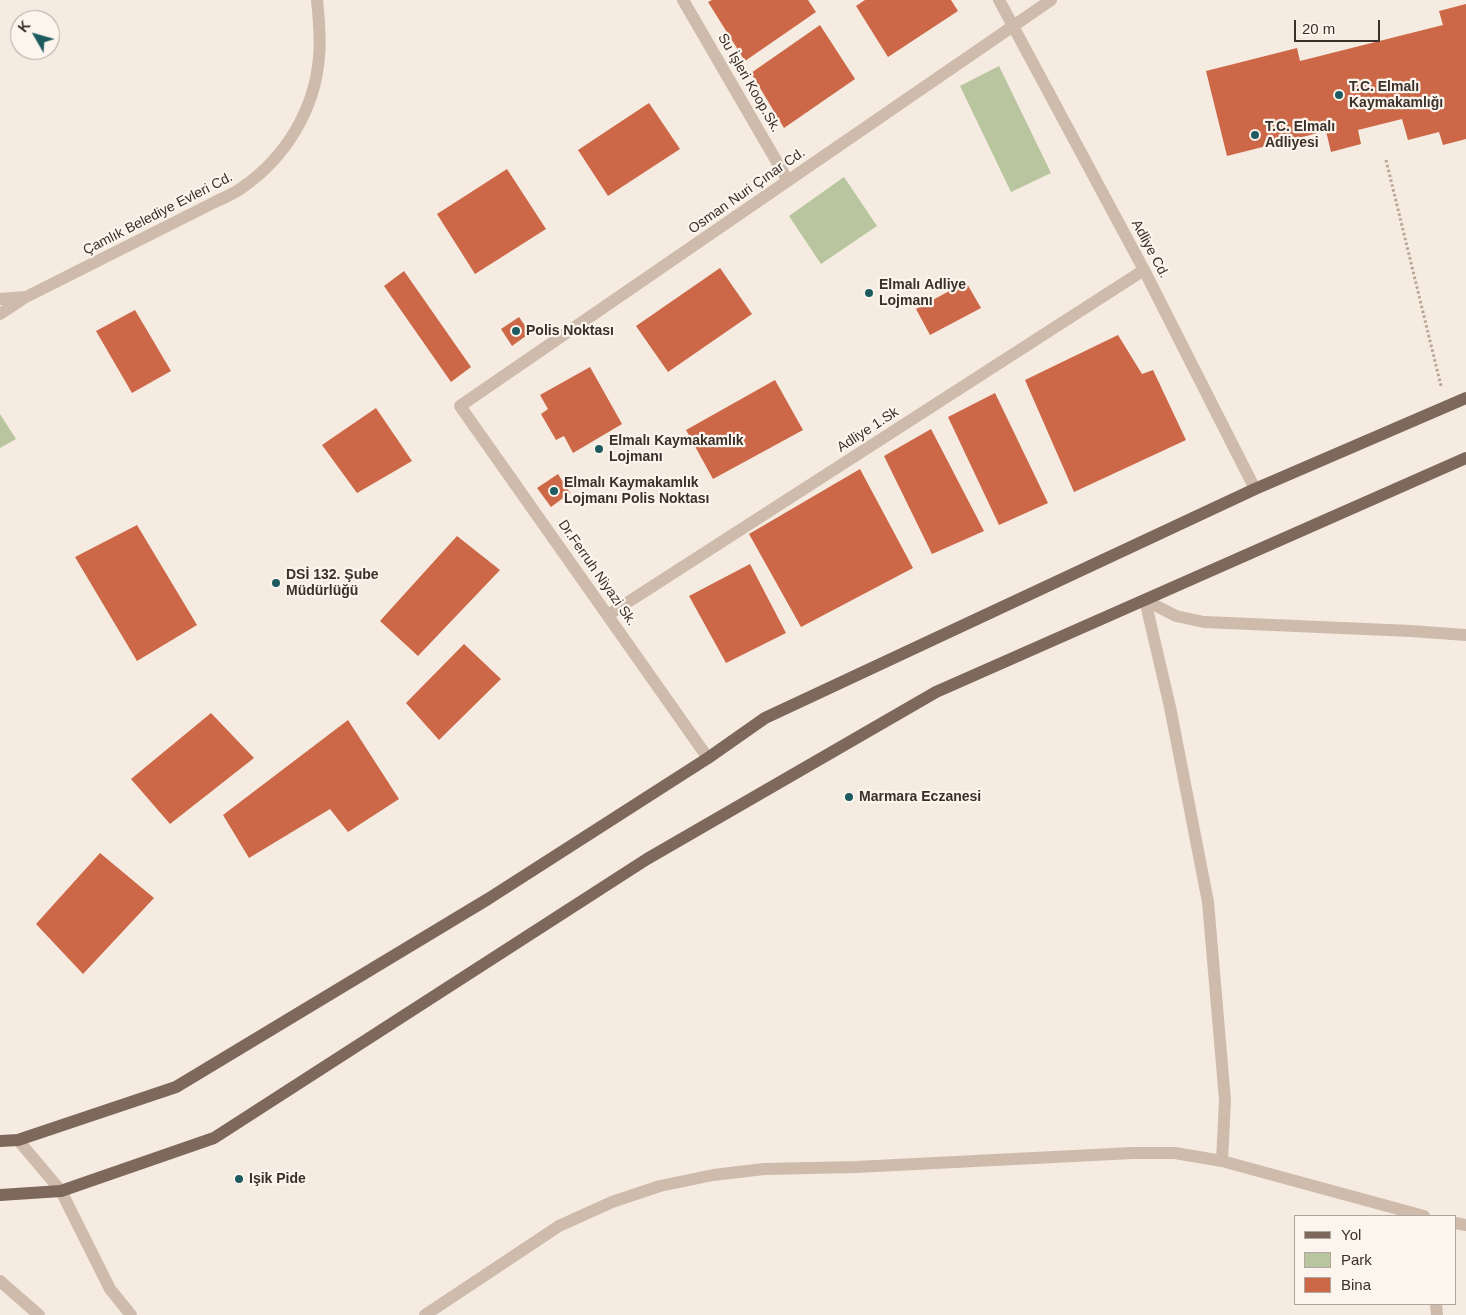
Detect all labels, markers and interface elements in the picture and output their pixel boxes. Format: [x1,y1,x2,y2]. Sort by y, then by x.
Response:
north arrow [10,10,60,60]
scale bar [1296,10,1382,42]
text: K [15,17,33,35]
text: 20 m [1302,20,1335,37]
street label: Su İşleri Koop.Sk. [714,31,784,135]
place label: T.C. Elmalı Kaymakamlığı [1349,79,1443,111]
marker: T.C. Elmalı Kaymakamlığı [1333,89,1345,101]
place label: T.C. Elmalı Adliyesi [1265,119,1335,152]
marker: T.C. Elmalı Adliyesi [1249,129,1261,141]
street label: Osman Nuri Çınar Cd. [685,144,809,238]
street label: Çamlık Belediye Evleri Cd. [80,169,236,259]
street label: Adliye Cd. [1128,217,1172,281]
place label: Elmalı Adliye Lojmanı [879,277,966,310]
marker: Elmalı Adliye Lojmanı [863,287,875,299]
place label: Polis Noktası [526,323,614,339]
marker: Polis Noktası [510,325,522,337]
street label: Adliye 1.Sk [834,404,902,456]
place label: Elmalı Kaymakamlık Lojmanı [609,433,744,466]
marker: Elmalı Kaymakamlık Lojmanı [593,443,605,455]
place label: Elmalı Kaymakamlık Lojmanı Polis Noktası [564,475,709,508]
marker: Elmalı Kaymakamlık Lojmanı Polis Noktası [548,485,560,497]
street label: Dr.Ferruh Niyazi Sk. [554,517,640,629]
place label: DSİ 132. Şube Müdürlüğü [286,567,379,600]
marker: DSİ 132. Şube Müdürlüğü [270,577,282,589]
place label: Marmara Eczanesi [859,789,981,805]
marker: Marmara Eczanesi [843,791,855,803]
place label: Işik Pide [249,1171,306,1187]
marker: Işik Pide [233,1173,245,1185]
legend [1294,1215,1456,1305]
text: Yol [1341,1226,1361,1243]
text: Park [1341,1251,1372,1268]
text: Bina [1341,1276,1371,1293]

